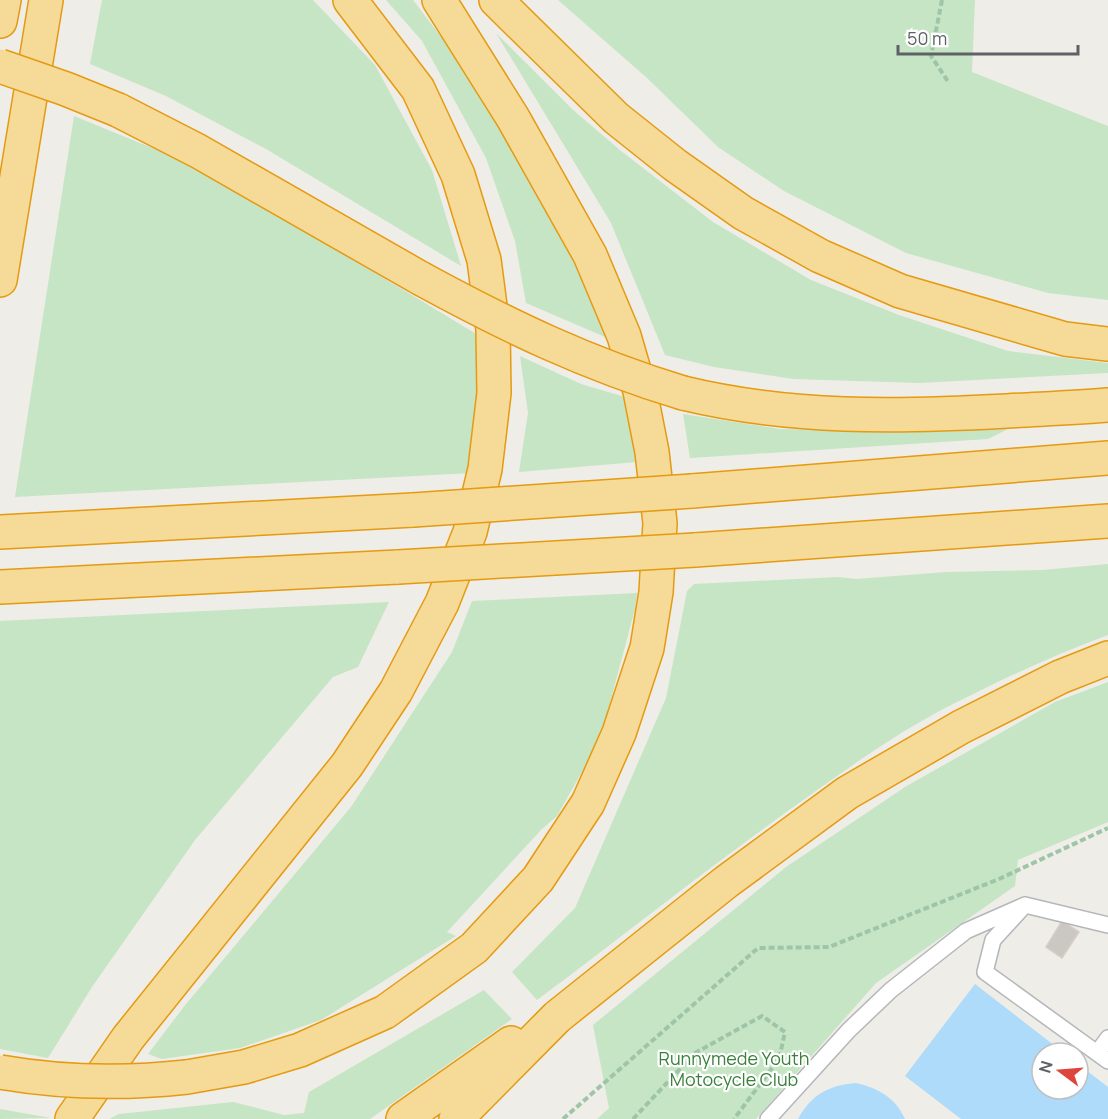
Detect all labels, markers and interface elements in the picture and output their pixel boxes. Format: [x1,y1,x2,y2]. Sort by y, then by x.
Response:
scale bar [898,18,1078,56]
text: 50 m [907,26,947,50]
north arrow [1030,1041,1090,1101]
park label: Runnymede Youth Motocycle Club [659,1046,809,1091]
text: N [1033,1058,1058,1075]

